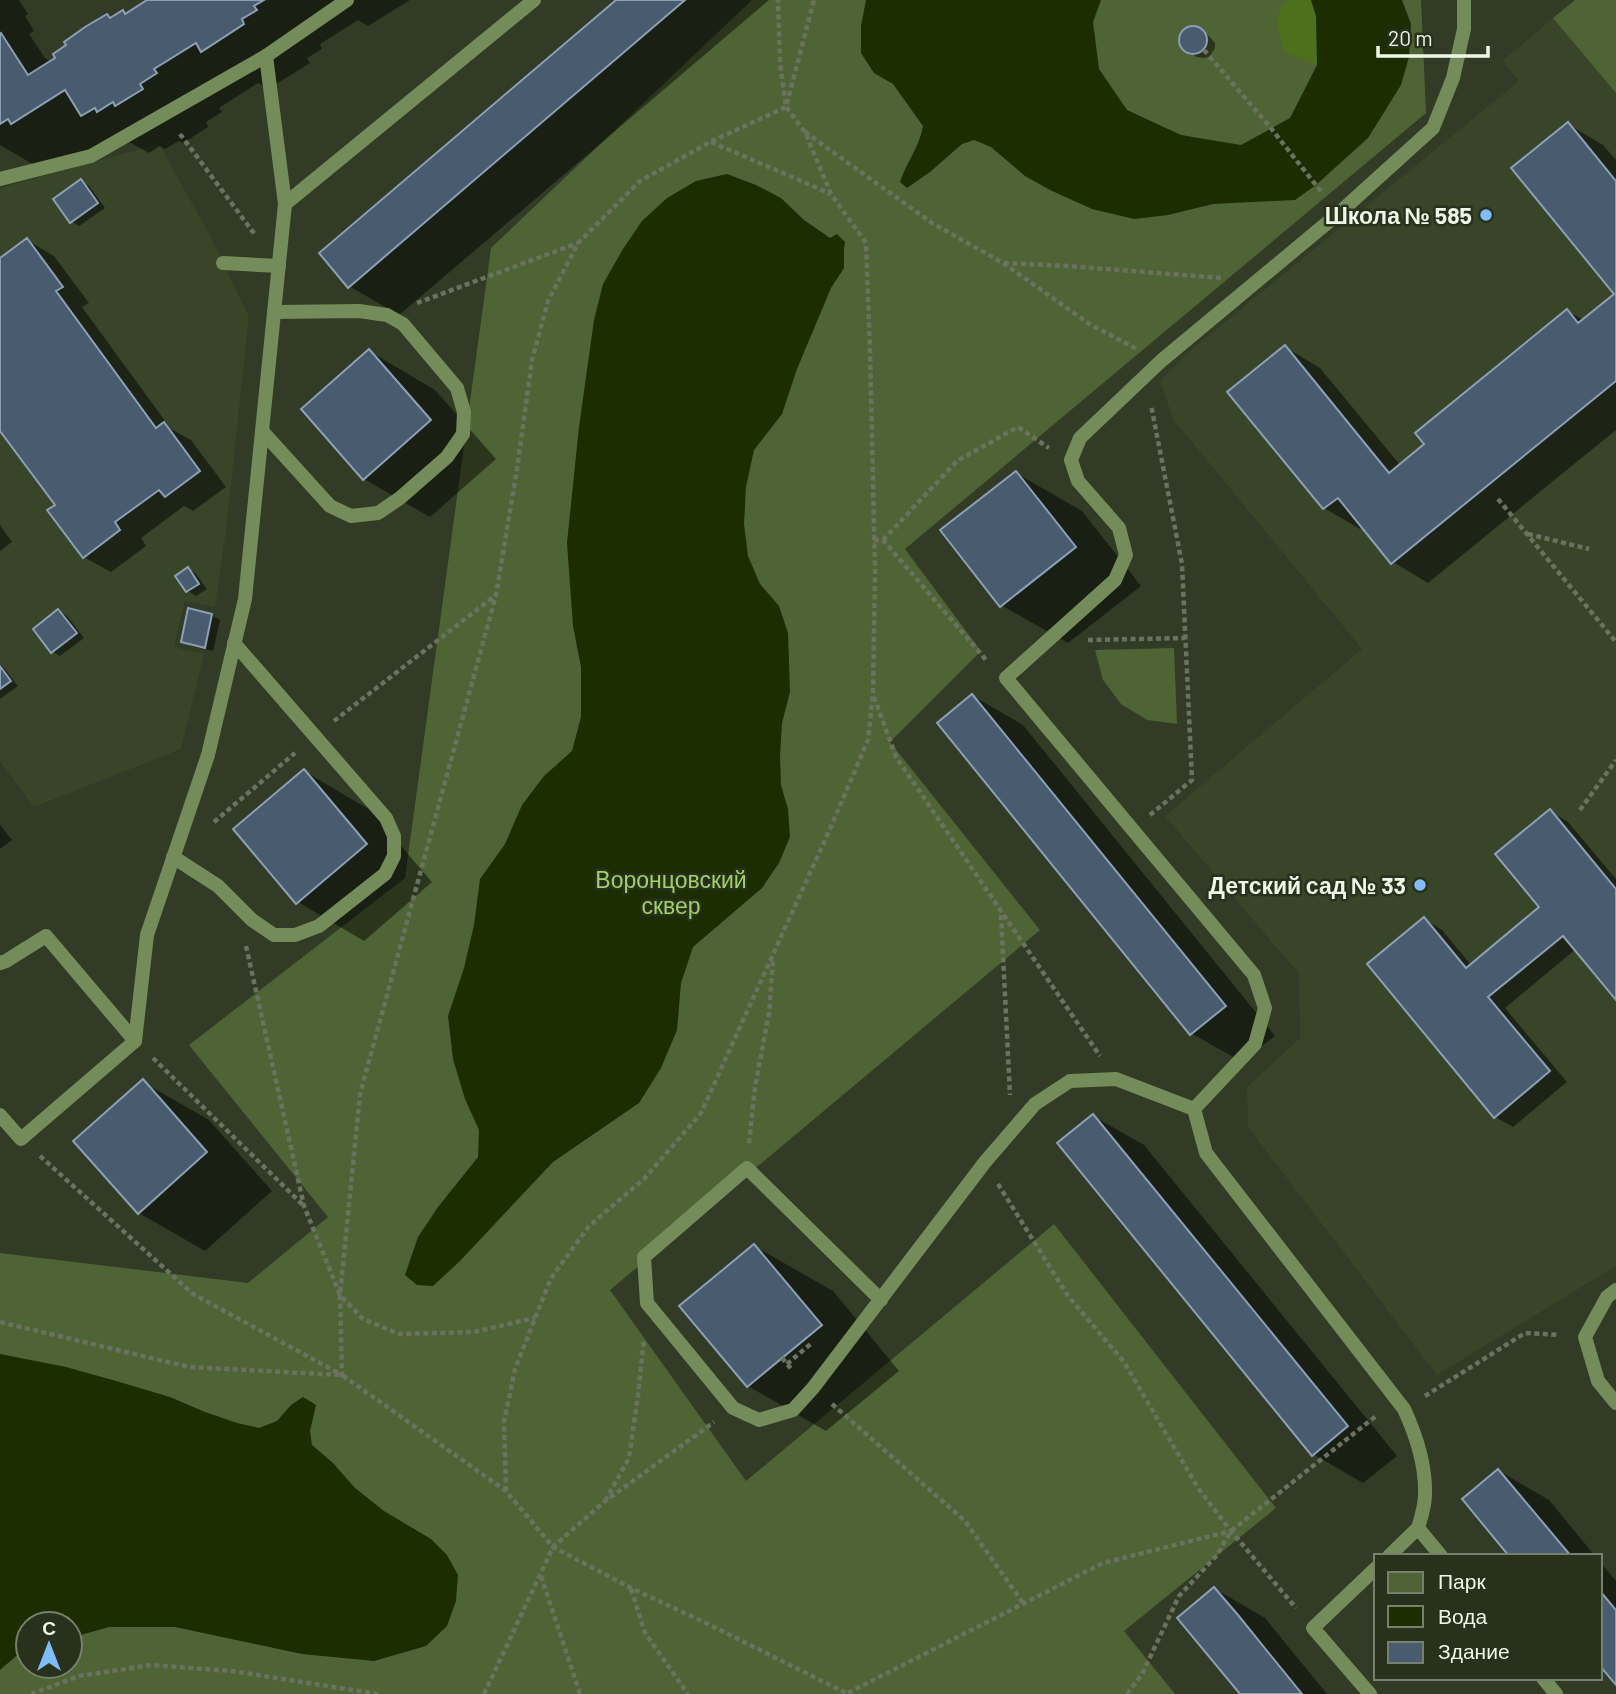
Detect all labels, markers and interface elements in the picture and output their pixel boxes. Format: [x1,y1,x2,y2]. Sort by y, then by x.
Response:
scale bar [1378,14,1488,58]
text: 20 m [1388,25,1433,50]
place label: Школа № 585 [1325,201,1472,229]
marker: Школа № 585 [1478,207,1494,223]
park label: Воронцовский сквер [595,865,747,919]
place label: Детский сад № 33 [1209,871,1406,899]
marker: Детский сад № 33 [1412,877,1428,893]
legend [1374,1554,1602,1680]
text: Парк [1438,1568,1486,1593]
text: Вода [1438,1603,1487,1628]
north arrow [14,1610,84,1680]
text: С [42,1616,56,1639]
text: Здание [1438,1638,1510,1663]

